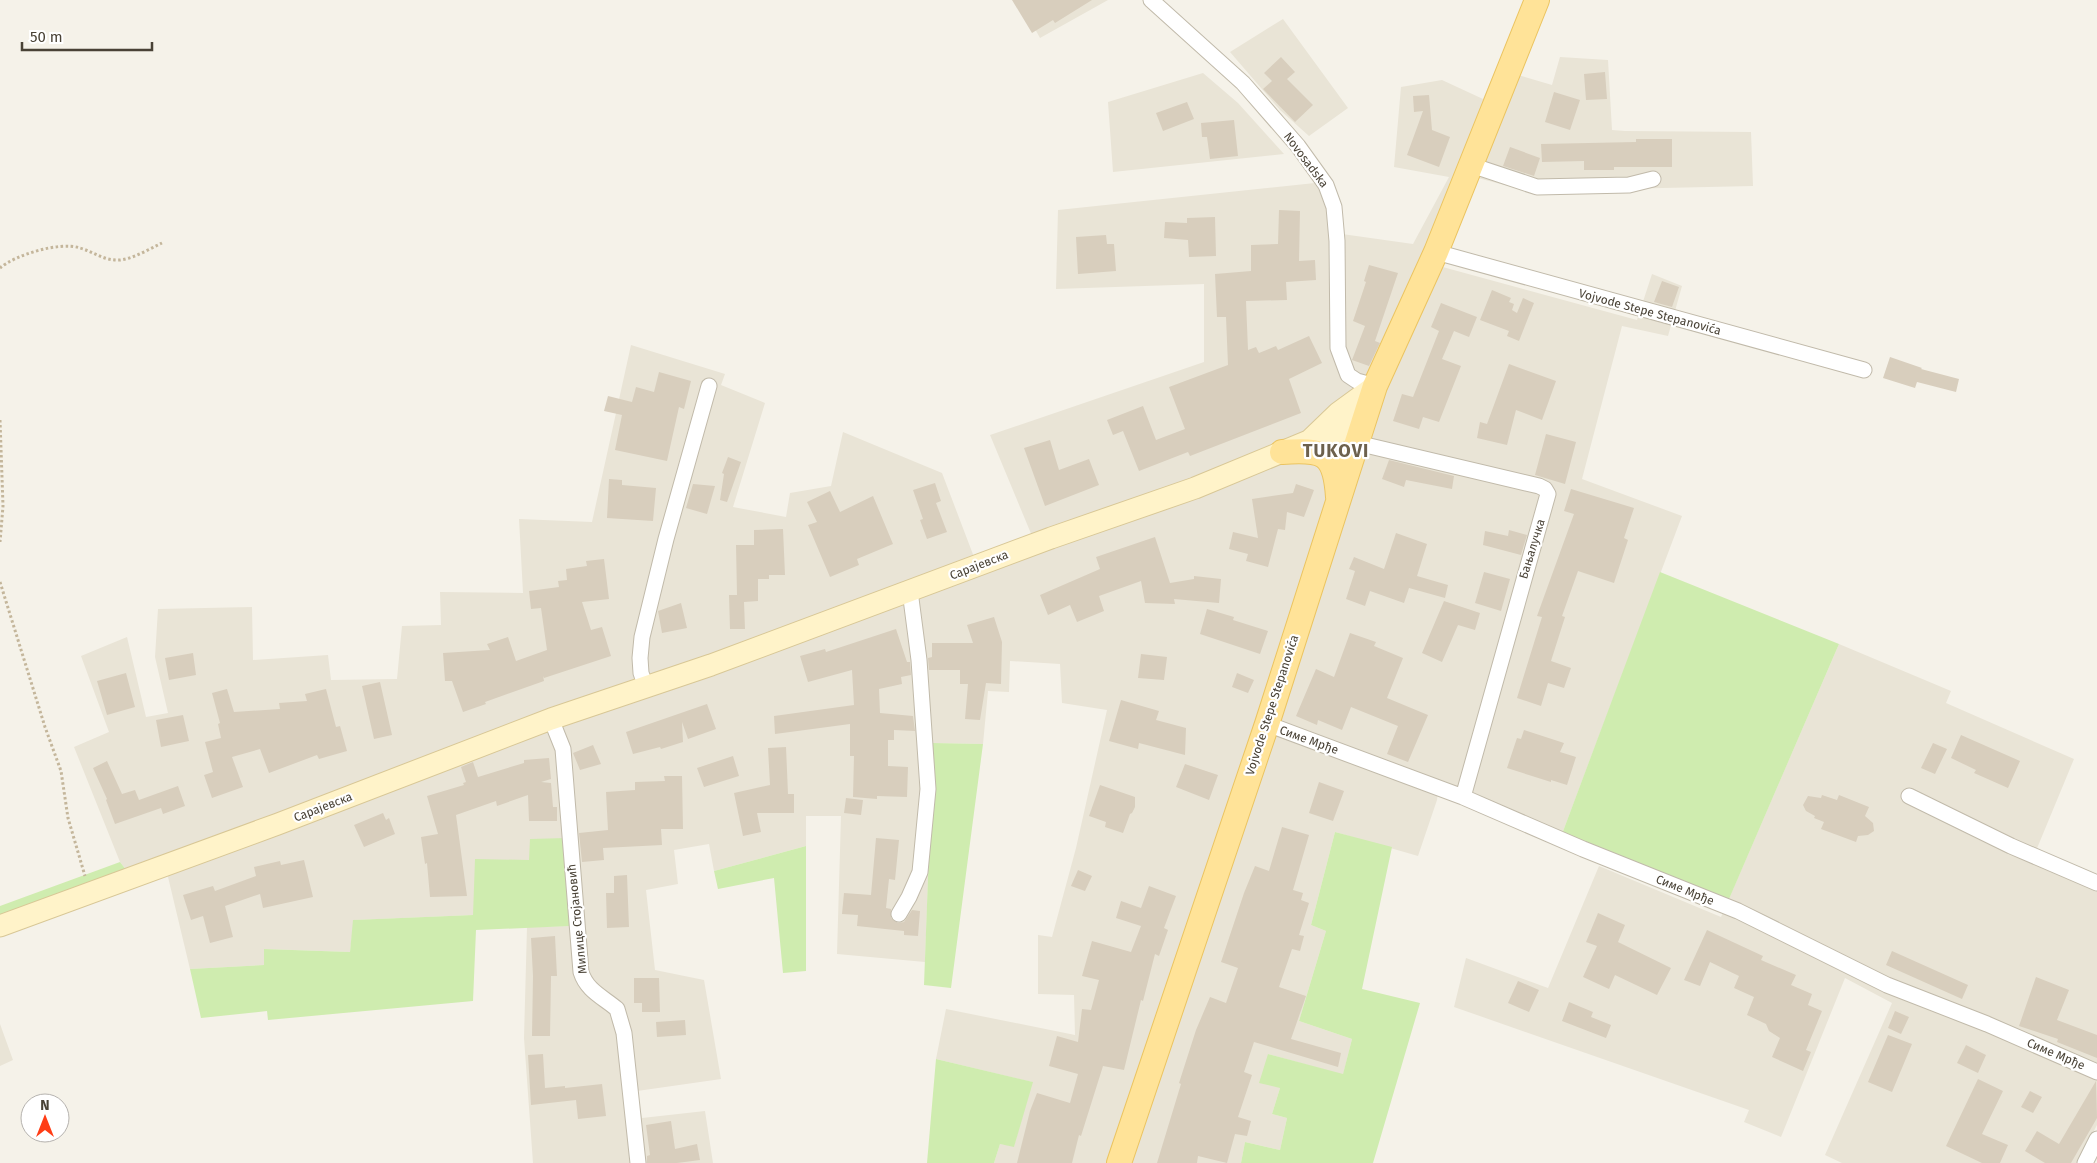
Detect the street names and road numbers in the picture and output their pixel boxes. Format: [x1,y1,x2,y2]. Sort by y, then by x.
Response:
street label: Novosadska [1281,130,1331,190]
street label: Vojvode Stepe Stepanovića [1577,286,1723,338]
street label: Бањалучка [1516,517,1548,581]
street label: Сарајевска [948,547,1010,583]
street label: Vojvode Stepe Stepanovića [1243,633,1301,777]
street label: Симе Мрђе [1278,723,1340,757]
street label: Сарајевска [292,789,354,825]
street label: Милице Стојановић [564,863,590,975]
street label: Симе Мрђе [1654,872,1716,908]
street label: Симе Мрђе [2025,1036,2087,1072]

